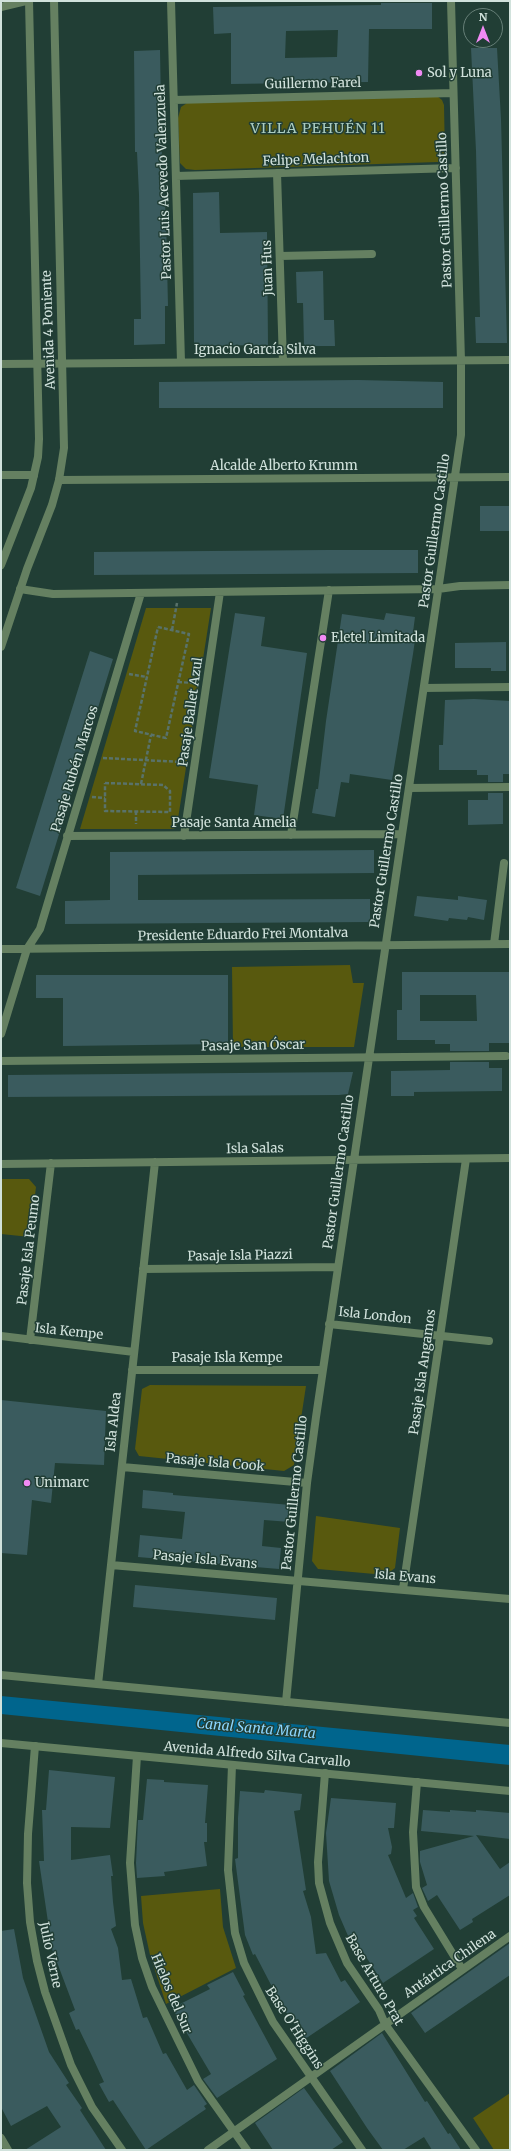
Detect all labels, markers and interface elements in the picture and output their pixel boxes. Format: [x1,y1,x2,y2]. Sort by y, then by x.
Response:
north arrow [463,8,503,48]
text: N [479,10,487,24]
place label: Sol y Luna [427,65,492,81]
marker: Sol y Luna [414,68,424,78]
street label: Guillermo Farel [265,75,361,93]
street label: Pastor Luis Acevedo Valenzuela [153,84,175,280]
district label: VILLA PEHUÉN 11 [250,121,386,137]
street label: Pastor Guillermo Castillo [434,132,456,288]
street label: Felipe Melachton [262,150,370,170]
street label: Juan Hus [259,240,277,296]
street label: Avenida 4 Poniente [39,270,59,390]
street label: Ignacio García Silva [194,342,316,358]
street label: Pastor Guillermo Castillo [416,453,454,609]
street label: Alcalde Alberto Krumm [210,458,358,474]
place label: Eletel Limitada [331,630,425,646]
marker: Eletel Limitada [318,633,328,643]
street label: Pasaje Ballet Azul [176,656,206,768]
street label: Pasaje Rubén Marcos [48,704,102,834]
street label: Pastor Guillermo Castillo [367,773,407,929]
street label: Pasaje Santa Amelia [172,815,296,831]
street label: Presidente Eduardo Frei Montalva [138,925,348,945]
street label: Pasaje San Óscar [201,1037,305,1055]
street label: Pastor Guillermo Castillo [320,1094,358,1250]
street label: Isla Salas [226,1141,284,1157]
street label: Pasaje Isla Peumo [15,1194,43,1306]
street label: Pasaje Isla Piazzi [187,1247,293,1265]
street label: Isla London [338,1304,412,1328]
street label: Pasaje Isla Angamos [406,1308,440,1436]
street label: Isla Kempe [34,1321,104,1343]
street label: Pasaje Isla Kempe [171,1350,283,1366]
street label: Isla Aldea [103,1391,125,1453]
street label: Pastor Guillermo Castillo [279,1415,311,1571]
street label: Pasaje Isla Cook [165,1451,265,1475]
place label: Unimarc [35,1475,89,1491]
marker: Unimarc [22,1478,32,1488]
street label: Pasaje Isla Evans [152,1548,258,1572]
street label: Isla Evans [373,1567,437,1587]
water label: Canal Santa Marta [196,1715,316,1743]
street label: Avenida Alfredo Silva Carvallo [163,1739,351,1771]
street label: Julio Verne [35,1920,65,1990]
street label: Antártica Chilena [401,1926,499,2002]
street label: Base Arturo Prat [342,1932,406,2028]
street label: Hielos del Sur [147,1952,195,2036]
street label: Base O'Higgins [262,1984,326,2072]

